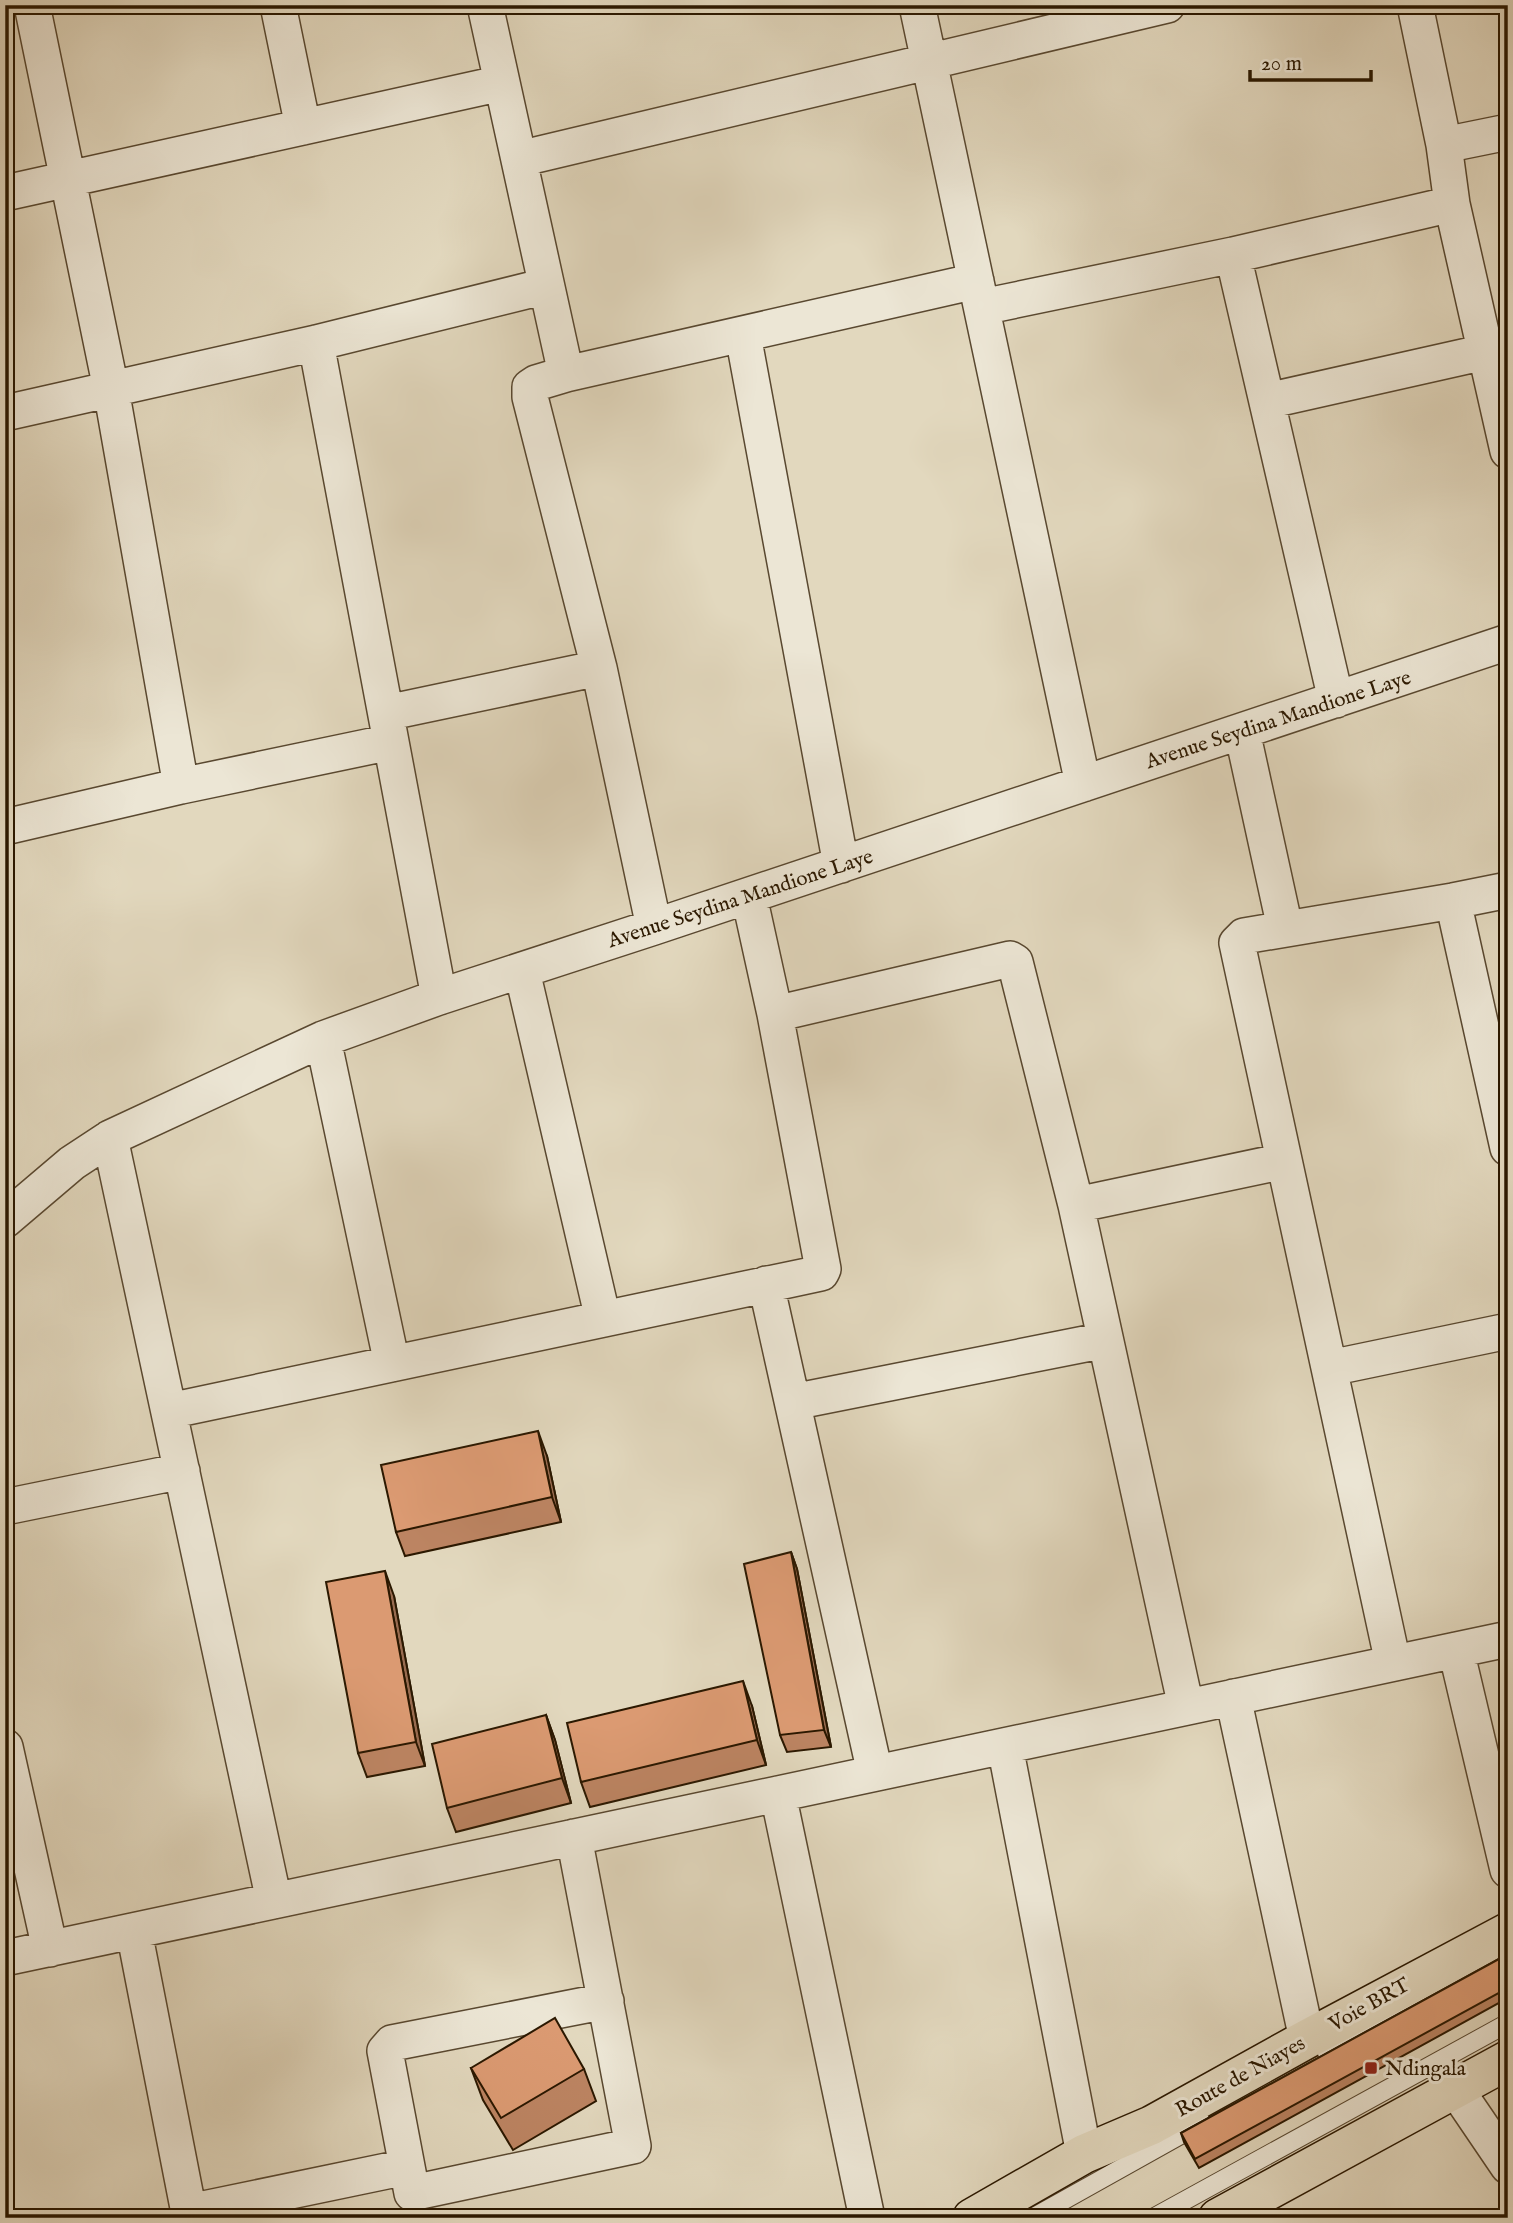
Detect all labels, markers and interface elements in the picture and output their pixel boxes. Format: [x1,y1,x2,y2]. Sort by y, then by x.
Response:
scale bar [1250,38,1371,82]
text: 20 m [1261,51,1302,78]
street label: Avenue Seydina Mandione Laye [1141,665,1415,776]
street label: Avenue Seydina Mandione Laye [603,844,877,955]
street label: Voie BRT [1324,1972,1415,2039]
street label: Route de Niayes [1171,2030,1310,2124]
place label: Ndingala [1385,2056,1467,2083]
marker: Ndingala [1363,2060,1379,2076]

